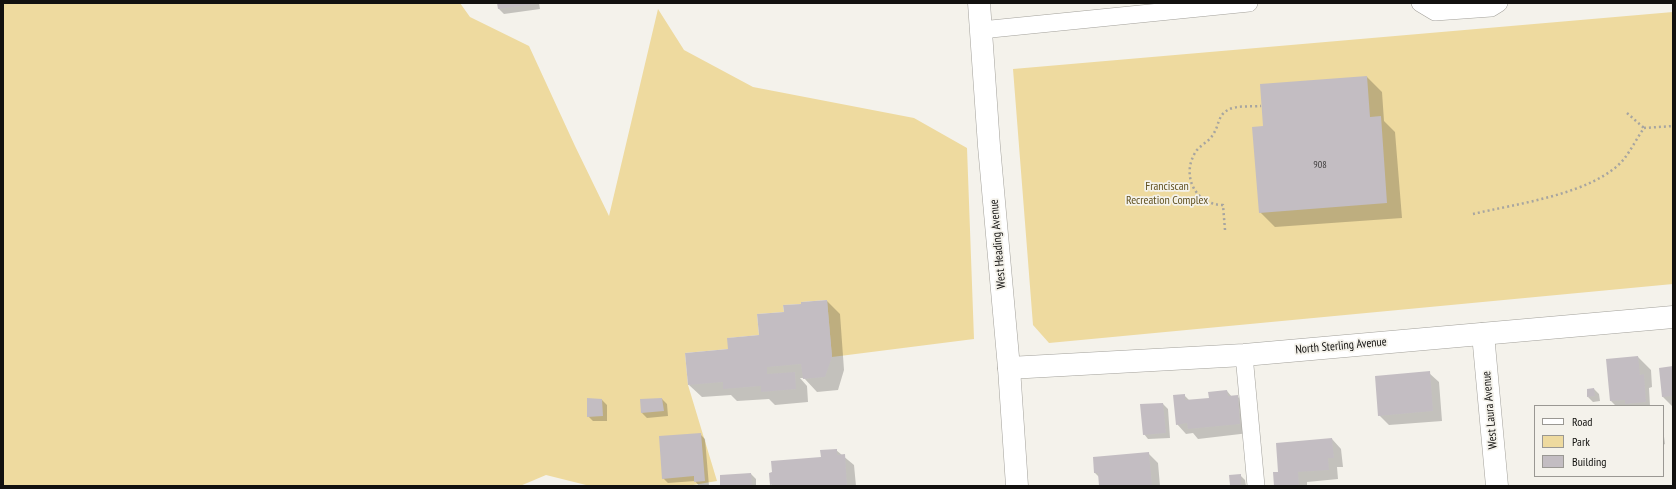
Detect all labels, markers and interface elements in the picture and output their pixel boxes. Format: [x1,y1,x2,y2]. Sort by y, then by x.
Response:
house number: 908 [1313,159,1327,171]
park label: Franciscan Recreation Complex [1126,180,1208,208]
street label: West Heading Avenue [987,199,1009,289]
street label: North Sterling Avenue [1295,335,1387,357]
street label: West Laura Avenue [1479,370,1501,450]
legend [1534,405,1664,477]
text: Road [1572,414,1592,429]
text: Park [1572,434,1590,449]
text: Building [1572,454,1607,469]

